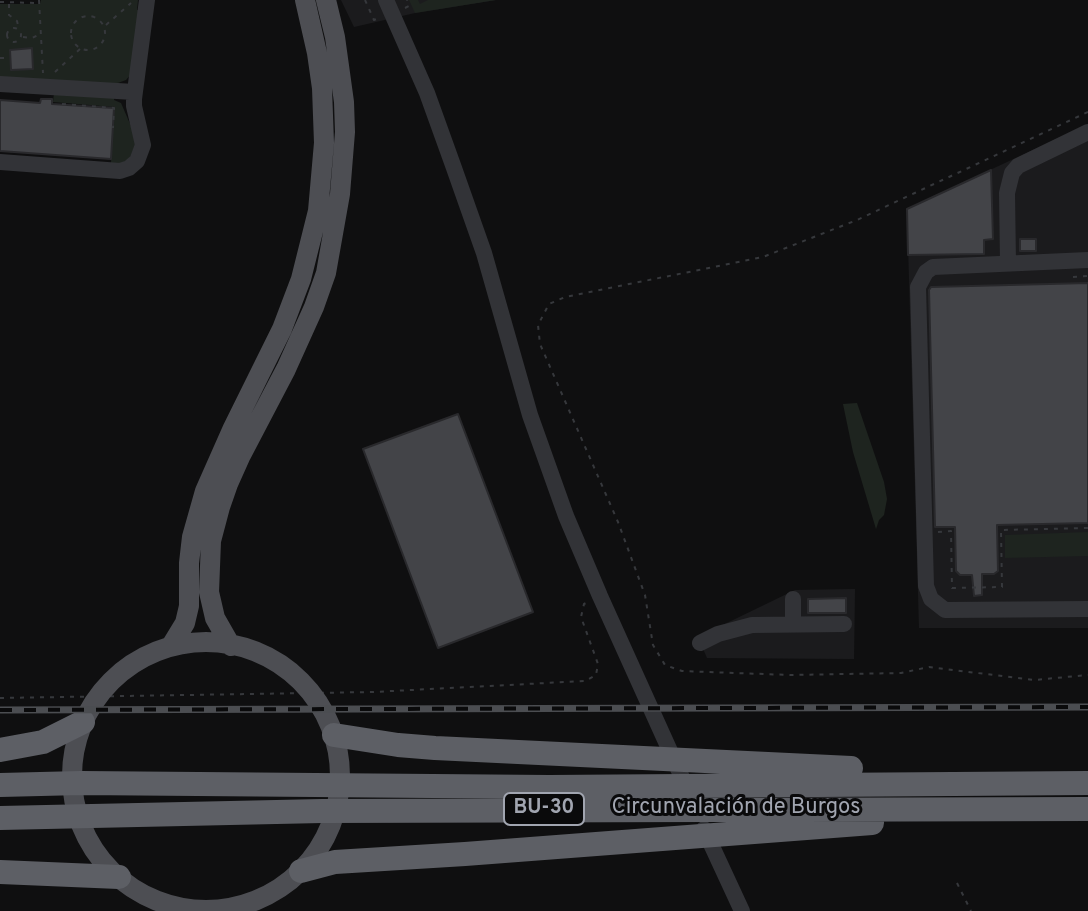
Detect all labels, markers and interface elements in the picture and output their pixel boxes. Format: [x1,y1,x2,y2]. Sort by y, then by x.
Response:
road number: BU-30 [504,793,584,825]
street label: Circunvalación de Burgos [612,796,860,822]

